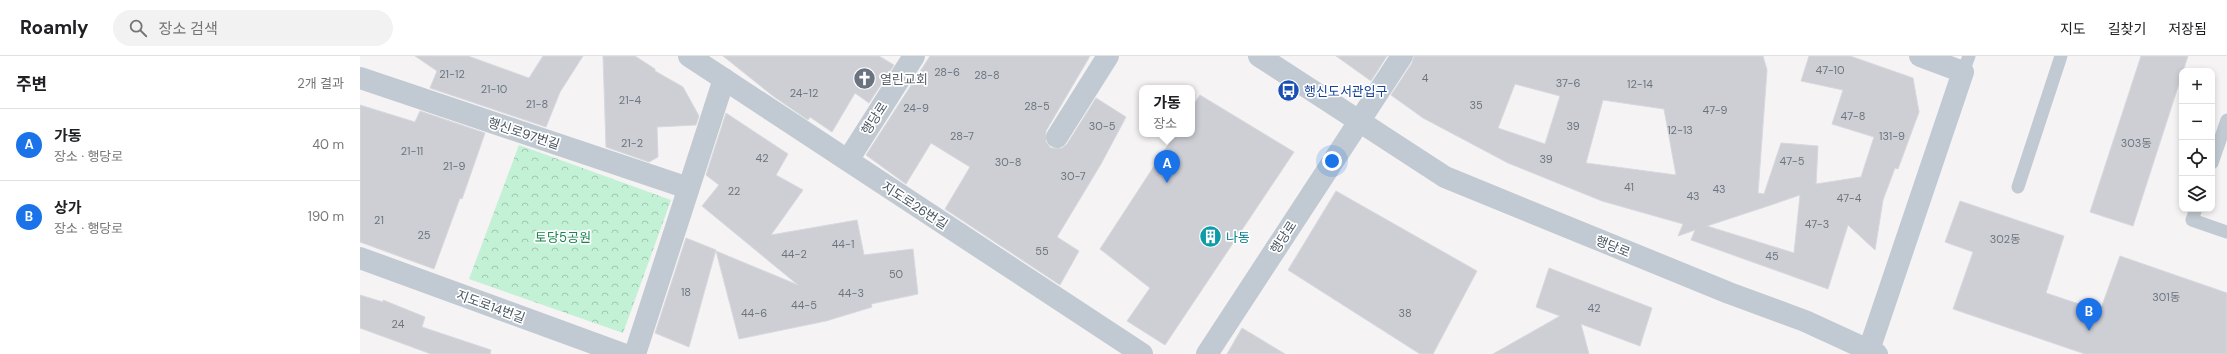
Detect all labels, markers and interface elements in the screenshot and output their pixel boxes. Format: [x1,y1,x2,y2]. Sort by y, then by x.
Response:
search box [113,10,393,46]
text: Roamly [20,15,89,40]
icon: search [127,17,149,39]
text: 장소 검색 [159,19,218,39]
text: 지도 [2060,20,2086,38]
text: 길찾기 [2108,20,2146,38]
text: 저장됨 [2168,20,2207,38]
house number: 47-10 [1815,63,1845,77]
house number: 28-6 [934,65,960,79]
church icon: 열린교회 [851,66,877,92]
house number: 21-12 [439,67,465,81]
house number: 28-8 [974,68,1000,82]
map controls [2179,68,2215,212]
button: + [2179,68,2215,104]
place label: 열린교회 [880,71,928,88]
house number: 4 [1422,71,1429,85]
text: 주변 [16,73,47,95]
text: 2개 결과 [297,75,344,92]
house number: 37-6 [1556,76,1580,90]
house number: 12-14 [1627,77,1653,91]
bus stop icon: 행신도서관입구 [1275,78,1301,104]
house number: 21-10 [481,82,507,96]
place label: 행신도서관입구 [1304,83,1388,100]
popup [1139,85,1195,137]
house number: 24-12 [790,86,818,100]
house number: 21-4 [619,93,642,107]
text: 가동 [1153,93,1181,113]
house number: 21-8 [526,97,548,111]
house number: 35 [1469,98,1483,112]
street label: 행당로 [858,99,891,138]
house number: 28-5 [1024,99,1050,113]
house number: 24-9 [903,101,929,115]
house number: 47-9 [1702,103,1728,117]
button: − [2179,104,2215,140]
house number: 47-8 [1841,109,1865,123]
street label: 행신로97번길 [486,114,562,153]
text: 장소 [1153,115,1177,132]
house number: 30-5 [1089,119,1116,133]
house number: 39 [1566,119,1580,133]
house number: 12-13 [1667,123,1693,137]
text: 가동 [54,126,82,146]
house number: 28-7 [950,129,974,143]
house number: 131-9 [1879,129,1905,143]
text: A [24,136,34,153]
text: 40 m [312,136,344,153]
house number: 21-2 [621,136,643,150]
house number: 303동 [2121,136,2151,150]
button: locate [2179,140,2215,176]
house number: 21-11 [401,144,423,158]
text: 장소 · 행당로 [54,148,123,165]
pin: A [1154,150,1180,183]
house number: 42 [755,151,769,165]
your location [1322,151,1342,171]
house number: 39 [1539,152,1553,166]
house number: 47-5 [1780,154,1805,168]
house number: 30-8 [995,155,1021,169]
house number: 21-9 [443,159,465,173]
house number: 30-7 [1060,169,1086,183]
button: layers [2179,176,2215,212]
street label: 지도로26번길 [878,178,951,233]
house number: 41 [1624,180,1634,194]
house number: 43 [1712,182,1726,196]
house number: 22 [728,184,740,198]
house number: 43 [1686,189,1700,203]
house number: 47-4 [1837,191,1862,205]
text: 상가 [54,198,82,218]
text: B [25,208,33,225]
text: 190 m [308,208,344,225]
house number: 21 [374,213,384,227]
house number: 47-3 [1805,217,1829,231]
street label: 행당로 [1267,218,1300,257]
text: 장소 · 행당로 [54,220,123,237]
building icon: 나동 [1198,224,1224,250]
house number: 25 [417,228,431,242]
park label: 토당5공원 [535,229,591,246]
place label: 나동 [1226,229,1250,246]
street label: 행당로 [1593,232,1633,261]
house number: 302동 [1990,232,2020,246]
house number: 44-1 [832,237,854,251]
house number: 55 [1035,244,1049,258]
house number: 44-2 [781,247,807,261]
house number: 45 [1765,249,1779,263]
house number: 50 [889,267,903,281]
house number: 18 [681,285,691,299]
street label: 지도로14번길 [454,286,527,327]
house number: 44-3 [838,286,864,300]
house number: 301동 [2152,290,2180,304]
house number: 44-5 [791,298,817,312]
pin: B [2076,298,2102,331]
house number: 42 [1587,301,1601,315]
house number: 44-6 [741,306,767,320]
house number: 38 [1398,306,1412,320]
house number: 24 [392,317,405,331]

